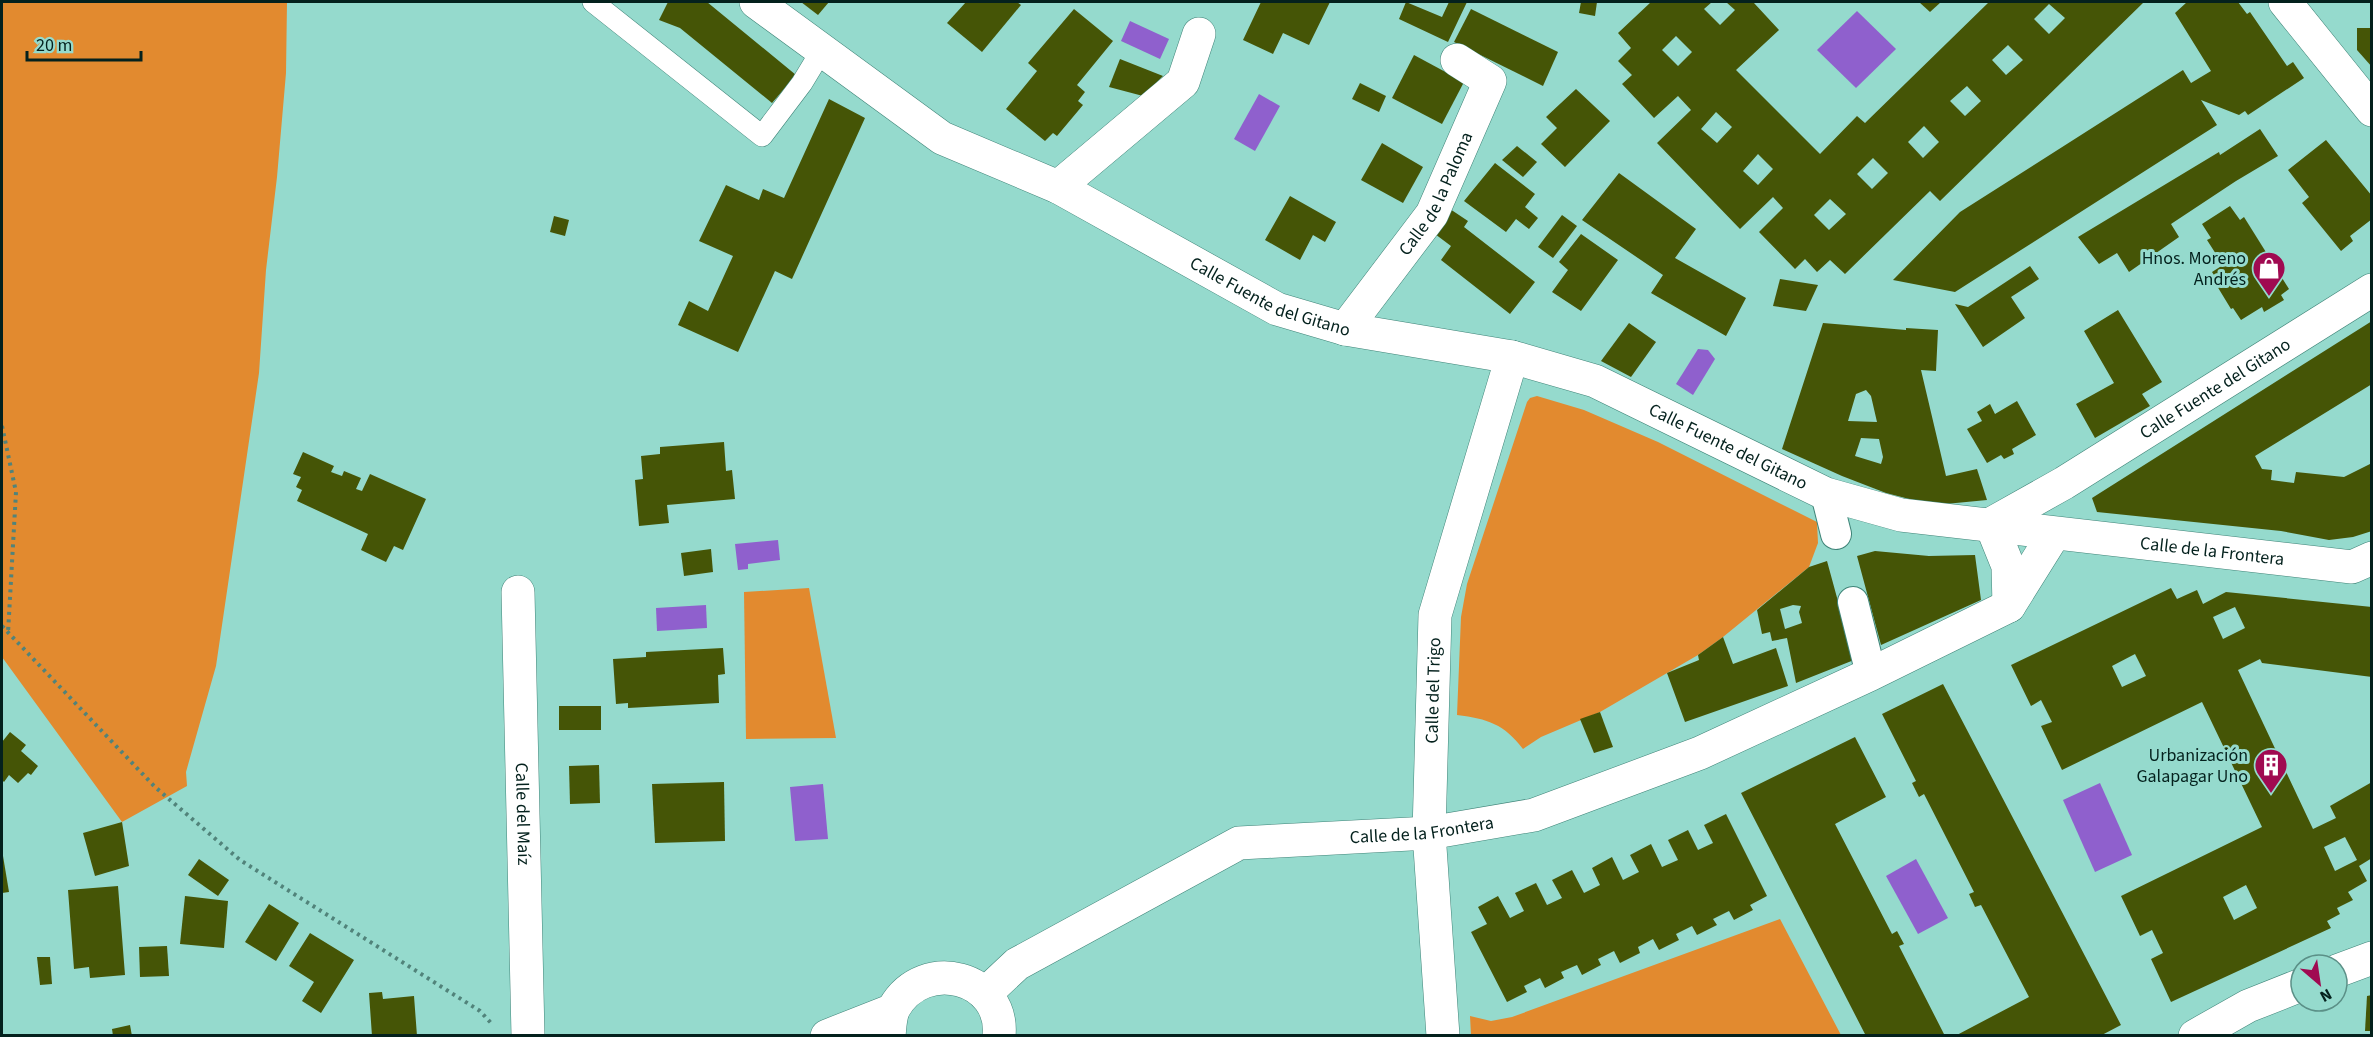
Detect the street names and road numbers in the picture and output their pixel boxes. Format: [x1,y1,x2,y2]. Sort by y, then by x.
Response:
street label: Calle de la Paloma [1392,128,1479,261]
street label: Calle Fuente del Gitano [1185,250,1352,342]
street label: Calle Fuente del Gitano [2135,332,2295,445]
street label: Calle Fuente del Gitano [1645,397,1812,496]
street label: Calle de la Frontera [2139,530,2286,572]
street label: Calle del Trigo [1419,637,1447,744]
street label: Calle del Maíz [509,762,537,866]
street label: Calle de la Frontera [1349,810,1496,850]

